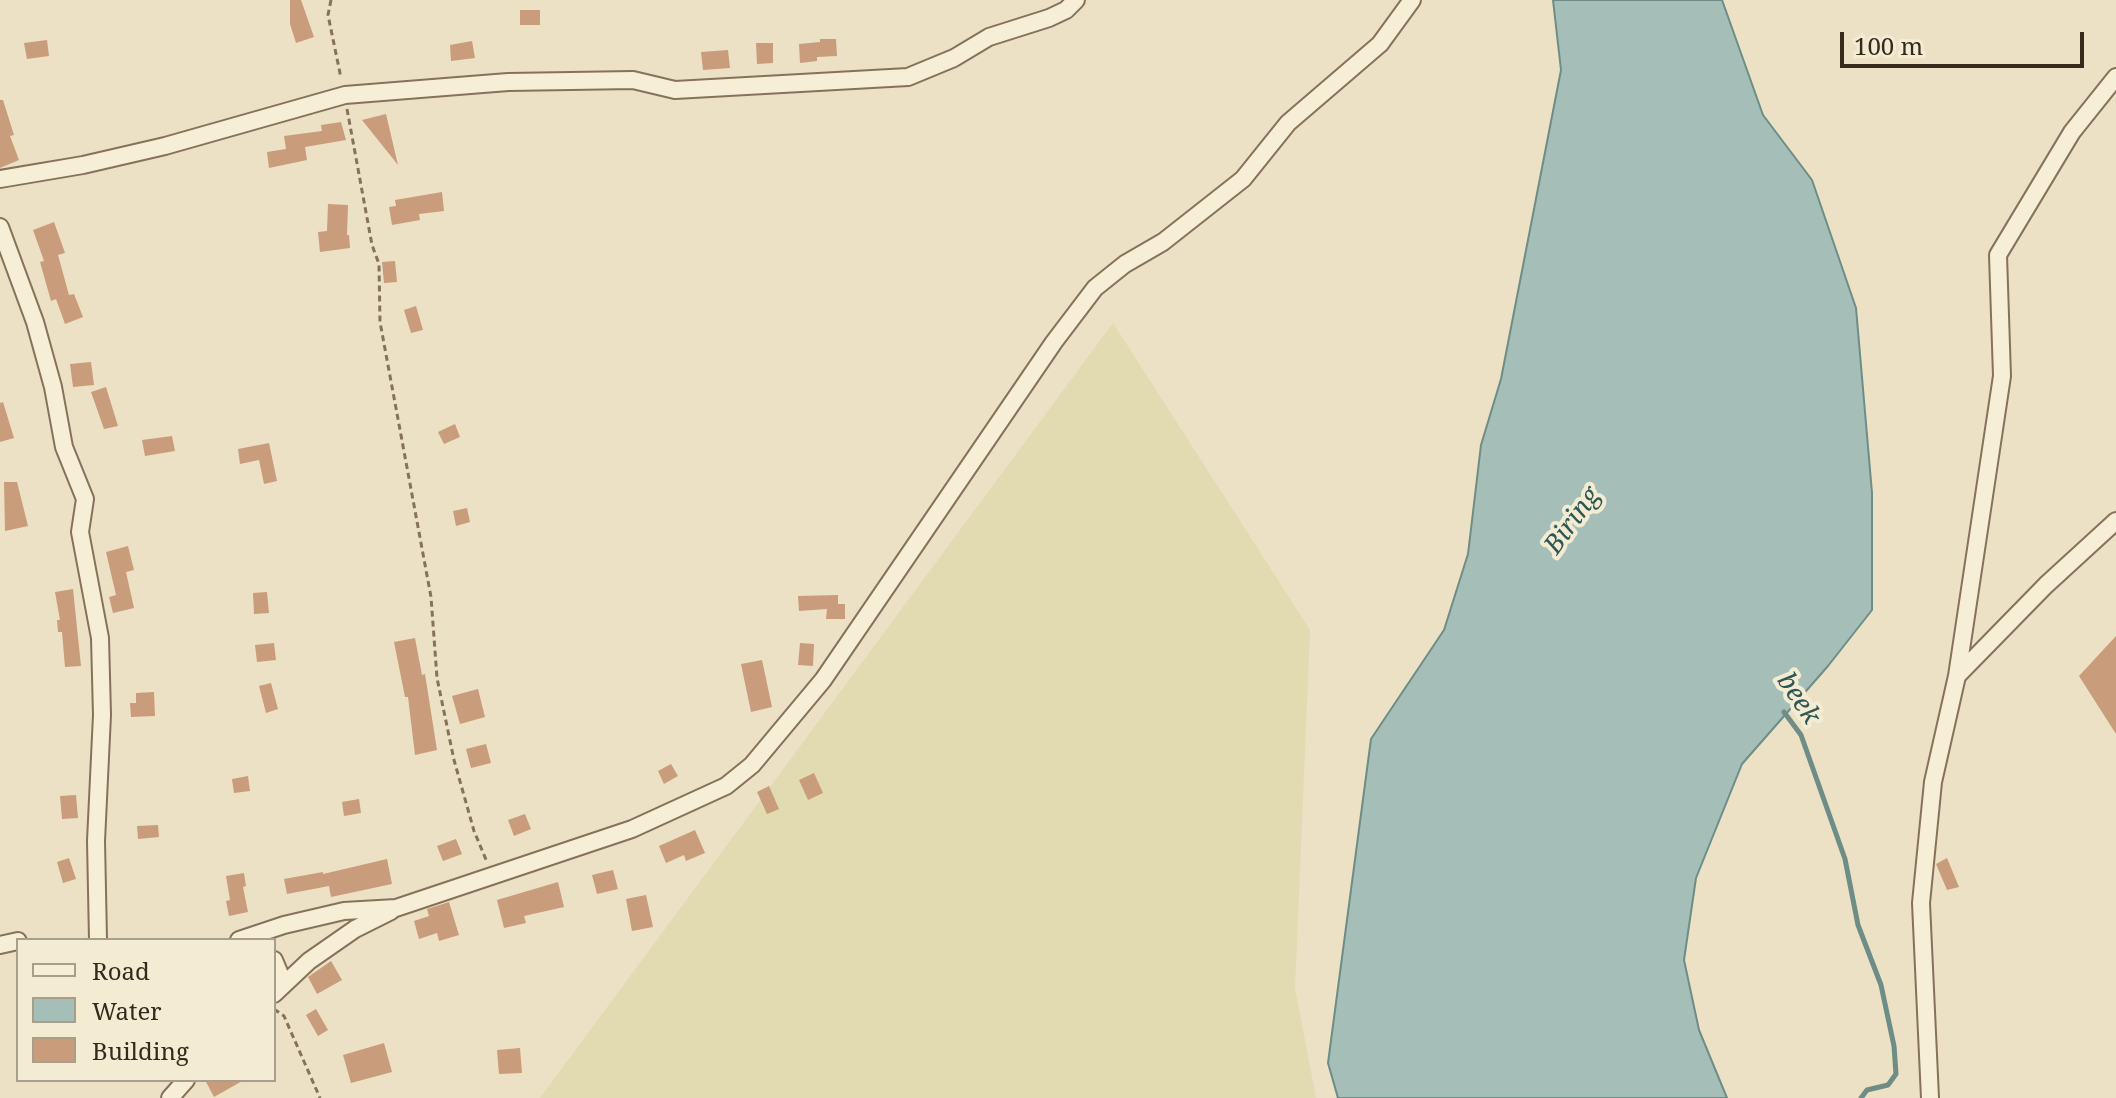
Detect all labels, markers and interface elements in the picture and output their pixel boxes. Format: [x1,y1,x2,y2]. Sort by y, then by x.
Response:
scale bar [1844,16,2088,66]
text: 100 m [1854,29,1923,62]
water label: Biring [1538,481,1608,561]
water label: beek [1770,667,1826,731]
legend [16,938,276,1082]
text: Road [92,954,150,987]
text: Water [92,994,162,1027]
text: Building [92,1034,189,1067]

